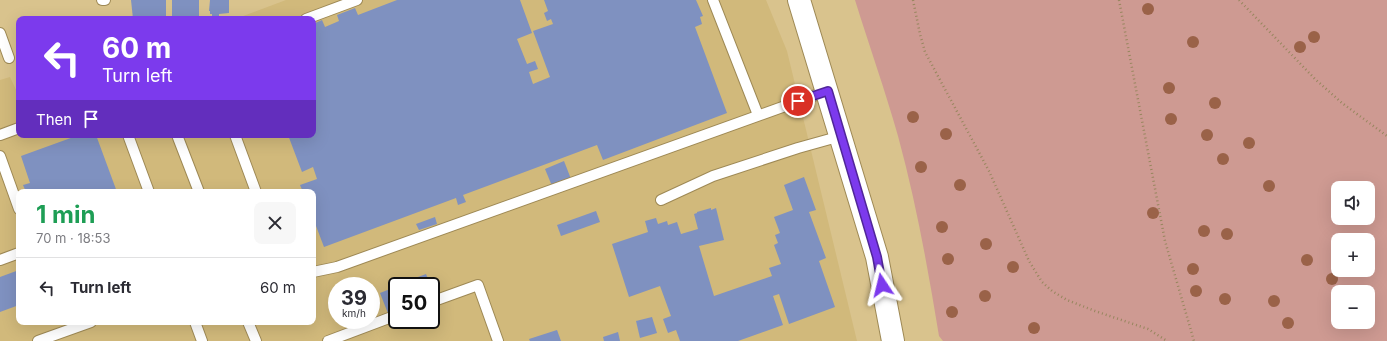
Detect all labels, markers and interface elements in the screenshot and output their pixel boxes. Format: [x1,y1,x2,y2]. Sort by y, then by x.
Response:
text: 60 m [102,31,171,65]
icon: left [36,32,88,84]
text: Turn left [102,65,172,86]
pin [781,84,815,118]
icon: arrive [787,90,809,112]
icon: arrive [80,108,102,130]
text: Then [36,110,72,129]
map controls [1331,181,1375,329]
button: sound [1331,181,1375,225]
text: 1 min [36,200,95,229]
button: close [254,202,296,244]
text: 70 m · 18:53 [36,230,110,246]
button: + [1331,233,1375,277]
position arrow [861,264,903,306]
icon: left [36,277,58,299]
speed limit sign: 50 [388,277,440,329]
text: Turn left [70,278,131,297]
text: 60 m [260,278,296,297]
button: − [1331,285,1375,329]
text: 39 [341,286,367,310]
text: km/h [342,307,366,319]

